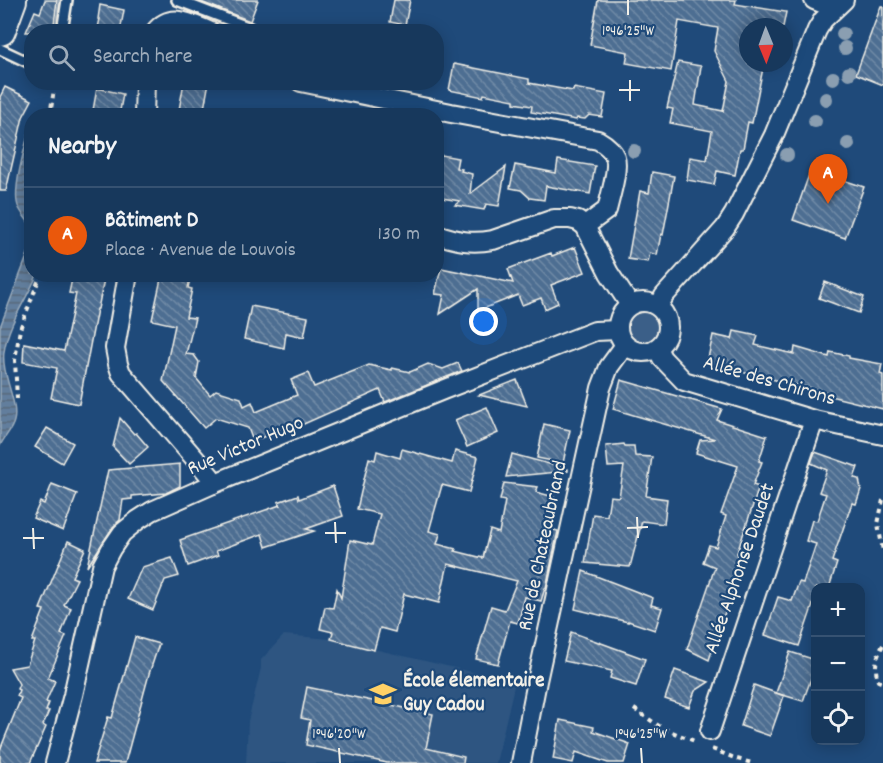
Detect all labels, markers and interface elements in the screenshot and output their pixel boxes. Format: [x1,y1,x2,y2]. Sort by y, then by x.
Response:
north arrow [739,18,793,72]
text: 1°46'25"W [602,21,654,43]
search box [24,24,444,90]
icon: search [45,41,78,74]
text: Search here [93,42,192,73]
text: Nearby [48,129,116,166]
pin: A [808,154,848,204]
text: Bâtiment D [105,206,198,237]
text: A [62,221,73,249]
text: 130 m [378,221,420,249]
text: Place · Avenue de Louvois [105,237,296,265]
your location [469,307,498,336]
street label: Allée des Chirons [699,349,839,415]
street label: Rue Victor Hugo [183,409,309,485]
street label: Rue de Chateaubriand [511,458,577,634]
street label: Allée Alphonse Daudet [698,479,784,658]
map controls [811,583,865,745]
button: + [811,583,865,637]
button: − [811,637,865,691]
place label: École élementaire Guy Cadou [403,667,545,721]
school or university icon: École élementaire Guy Cadou [368,679,398,709]
button: locate [811,691,865,745]
text: 1°46'20"W [312,724,366,746]
text: 1°46'25"W [615,724,667,746]

